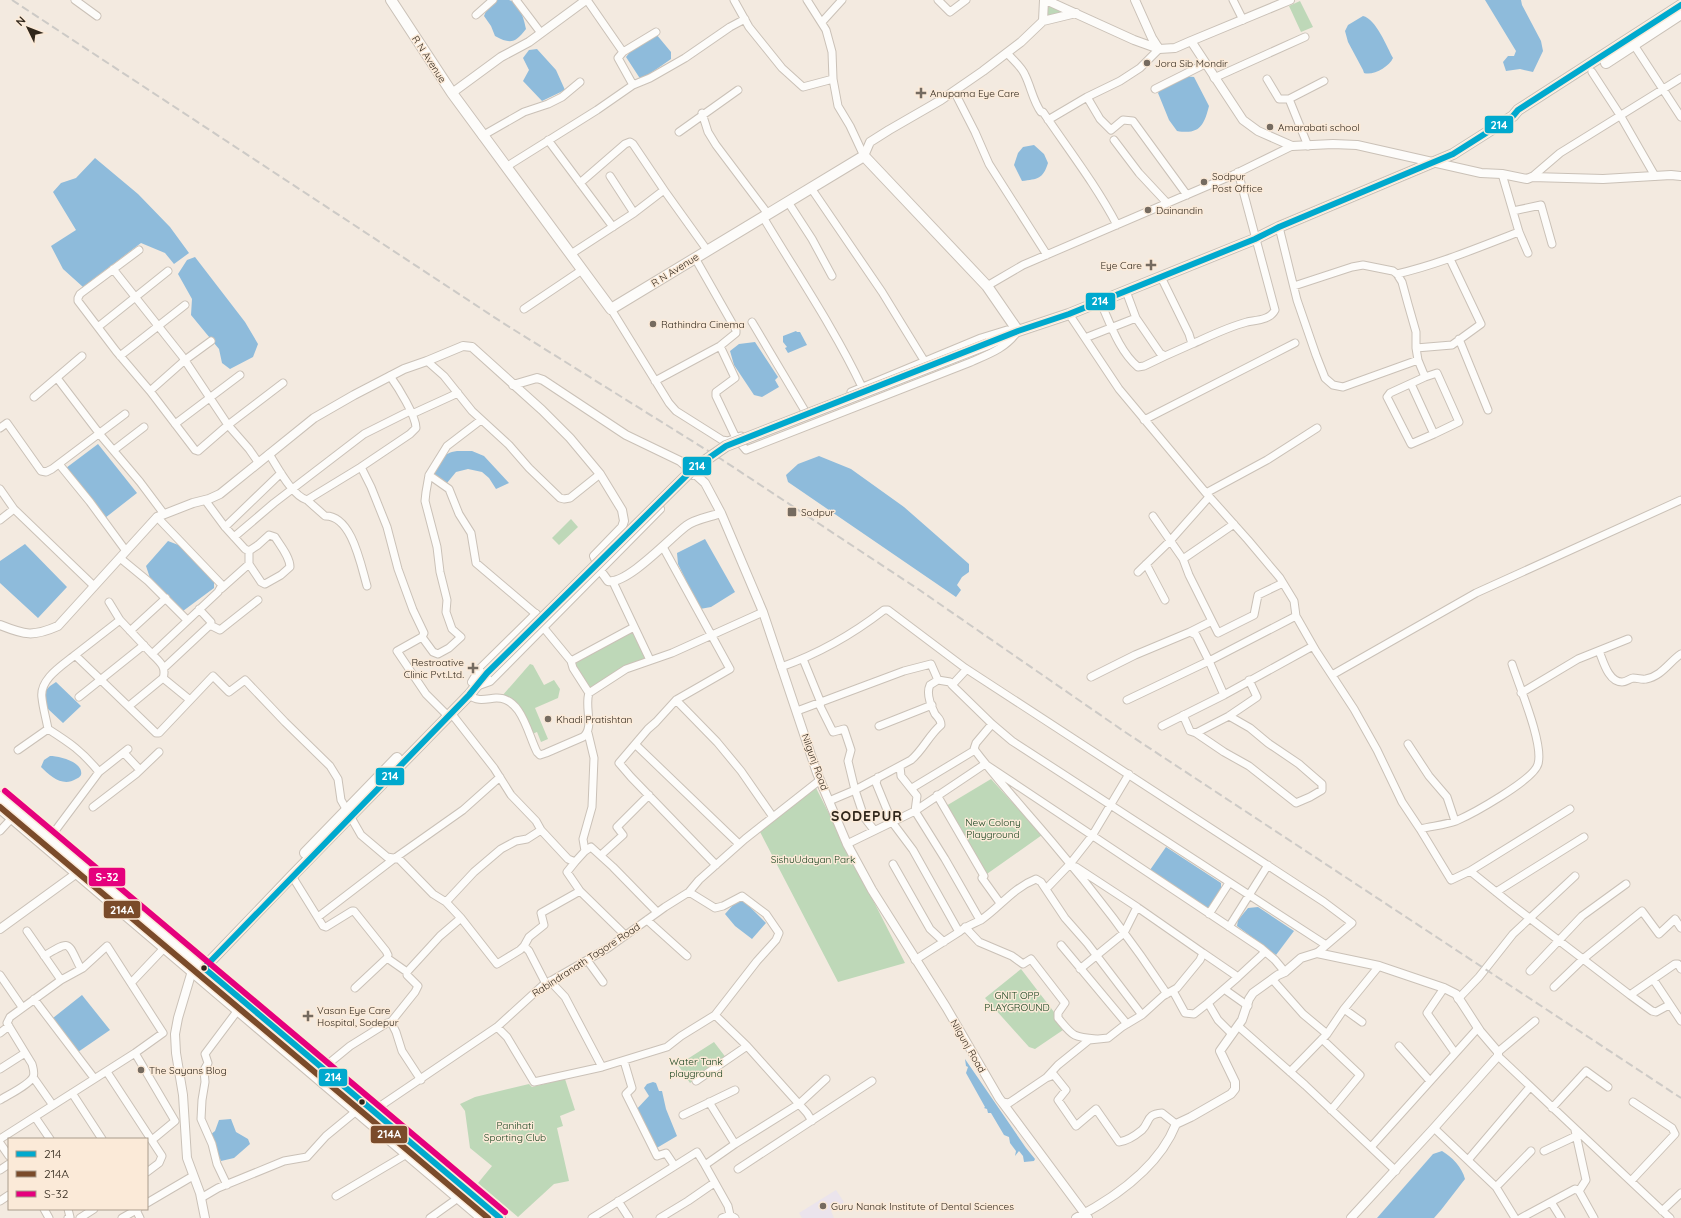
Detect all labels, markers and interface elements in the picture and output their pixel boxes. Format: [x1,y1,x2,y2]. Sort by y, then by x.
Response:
north arrow [8,8,48,48]
text: N [13,13,29,29]
street label: R N Avenue [409,33,449,85]
place label: Jora Sib Mondir [1155,57,1228,70]
marker: Jora Sib Mondir [1142,58,1152,68]
marker: Anupama Eye Care [915,87,927,99]
place label: Anupama Eye Care [930,87,1020,100]
line badge: 214 [1484,115,1514,134]
text: 214 [1490,118,1508,132]
place label: Amarabati school [1278,121,1360,134]
marker: Amarabati school [1265,122,1275,132]
place label: Sodpur Post Office [1212,170,1263,195]
marker: Sodpur Post Office [1199,177,1209,187]
place label: Dainandin [1156,204,1203,217]
marker: Dainandin [1143,205,1153,215]
street label: R N Avenue [649,250,701,290]
place label: Eye Care [1101,259,1142,272]
marker: Eye Care [1145,259,1157,271]
line badge: 214 [1085,292,1116,311]
text: 214 [1091,294,1109,308]
place label: Rathindra Cinema [661,318,745,331]
marker: Rathindra Cinema [648,319,658,329]
line badge: 214 [682,456,712,476]
text: 214 [688,459,706,473]
marker: Sodpur [786,506,798,518]
place label: Sodpur [801,506,834,519]
place label: Restroative Clinic Pvt.Ltd. [404,656,464,681]
marker: Restroative Clinic Pvt.Ltd. [467,662,479,674]
place label: Khadi Pratishtan [556,713,632,726]
marker: Khadi Pratishtan [543,714,553,724]
street label: Nilgunj Road [799,732,831,792]
line badge: 214 [375,767,405,786]
text: 214 [381,769,399,783]
district label: SODEPUR [831,807,903,825]
park label: New Colony Playground [965,816,1021,841]
park label: SishuUdayan Park [771,853,855,866]
line badge: S-32 [88,867,126,887]
text: S-32 [95,870,119,884]
line badge: 214A [103,900,141,919]
text: 214A [110,903,134,917]
street label: Rabindranath Tagore Road [530,920,642,1000]
unlabelled marker [199,963,209,973]
park label: GNIT OPP PLAYGROUND [984,989,1050,1014]
place label: Vasan Eye Care Hospital, Sodepur [317,1004,399,1029]
marker: Vasan Eye Care Hospital, Sodepur [302,1010,314,1022]
street label: Nilgunj Road [947,1017,989,1075]
park label: Water Tank playground [669,1055,723,1080]
place label: The Sayans Blog [149,1064,227,1077]
marker: The Sayans Blog [136,1065,146,1075]
line badge: 214 [318,1068,348,1087]
text: 214 [324,1070,342,1084]
unlabelled marker [357,1097,367,1107]
park label: Panihati Sporting Club [484,1119,546,1144]
line badge: 214A [370,1125,408,1144]
text: 214A [377,1127,401,1141]
legend [8,1138,148,1210]
text: 214 [44,1146,61,1161]
text: 214A [44,1166,69,1181]
text: S-32 [44,1186,69,1201]
place label: Guru Nanak Institute of Dental Sciences [831,1200,1014,1213]
marker: Guru Nanak Institute of Dental Sciences [818,1201,828,1211]

